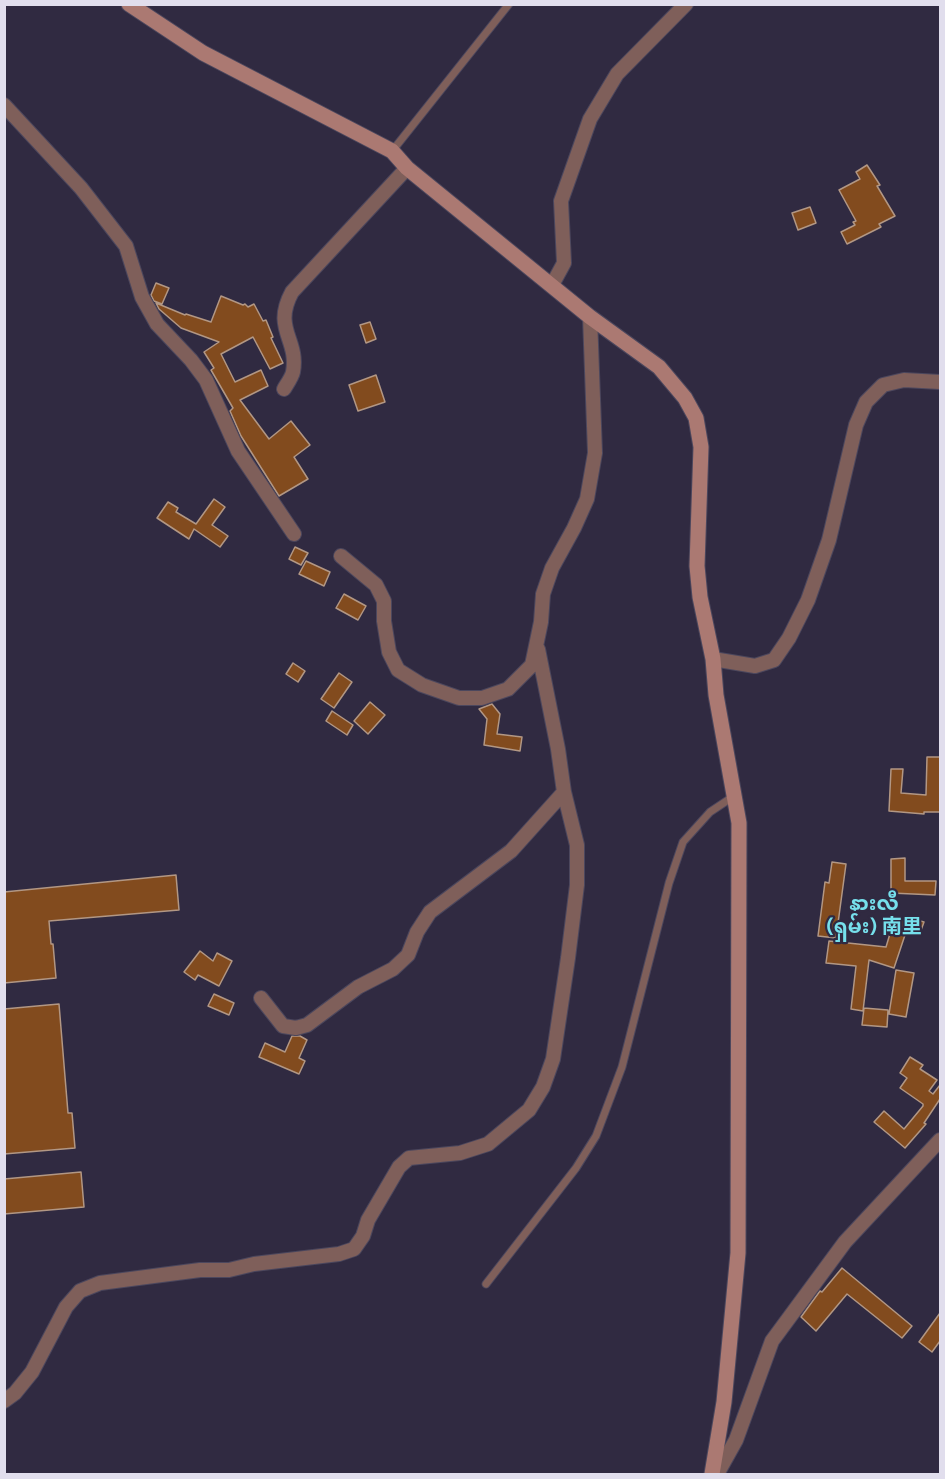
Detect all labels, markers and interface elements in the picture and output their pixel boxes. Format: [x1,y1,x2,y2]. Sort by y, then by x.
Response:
district label: နားလီ (ရှမ်း) 南里 [826,892,922,939]

